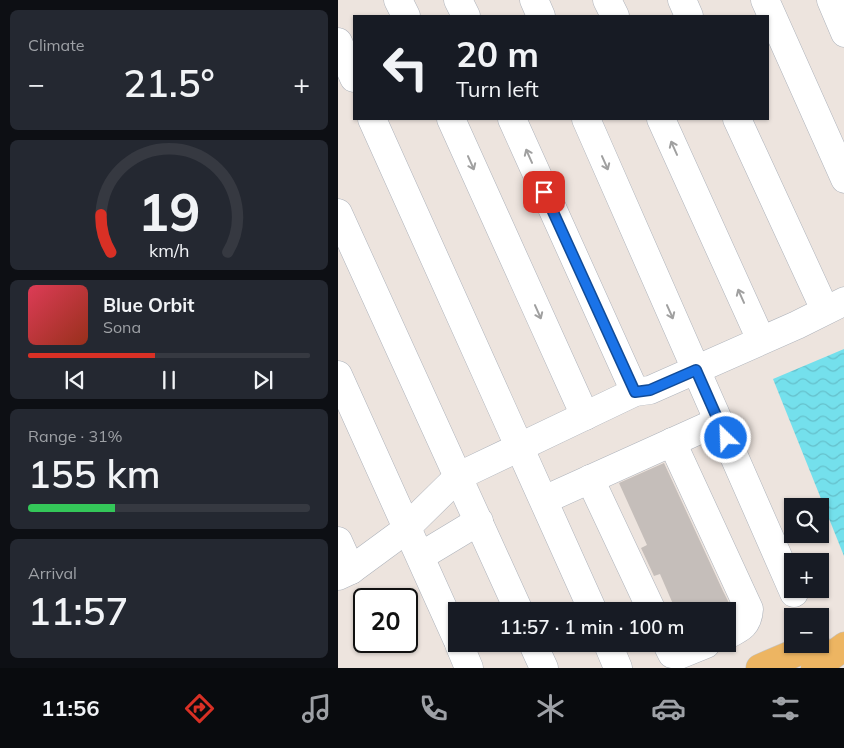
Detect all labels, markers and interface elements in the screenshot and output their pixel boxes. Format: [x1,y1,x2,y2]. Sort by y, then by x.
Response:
text: 20 m [456,32,539,76]
text: Climate [28,35,84,55]
icon: left [373,35,438,100]
text: 21.5° [123,59,215,107]
text: − [28,66,45,101]
text: + [293,66,310,101]
text: Turn left [456,75,539,103]
one-way arrow [669,141,678,156]
one-way arrow [523,149,533,164]
one-way arrow [467,155,477,170]
one-way arrow [601,155,611,170]
pin [523,171,565,213]
icon: arrive [530,178,558,206]
text: 19 [138,179,200,244]
text: km/h [149,239,189,261]
one-way arrow [735,289,745,304]
text: Blue Orbit [103,293,194,317]
one-way arrow [533,304,543,319]
one-way arrow [666,304,676,319]
text: Sona [103,317,141,337]
icon: previous [61,366,89,394]
icon: pause [155,366,183,394]
icon: next [249,366,277,394]
position arrow [699,411,751,463]
text: Range · 31% [28,426,123,446]
text: 155 km [28,450,161,498]
map controls [784,498,829,653]
button: search [784,498,829,543]
button: + [784,553,829,598]
text: Arrival [28,563,77,583]
text: 11:57 [28,587,128,635]
speed limit sign: 20 [353,588,418,653]
button: − [784,608,829,653]
text: 11:57 · 1 min · 100 m [499,615,685,639]
icon: directions [182,691,217,726]
icon: music [299,691,334,726]
icon: phone [416,691,451,726]
icon: climate [533,691,568,726]
icon: car [651,691,686,726]
icon: filters [768,691,803,726]
text: 11:56 [41,694,99,722]

